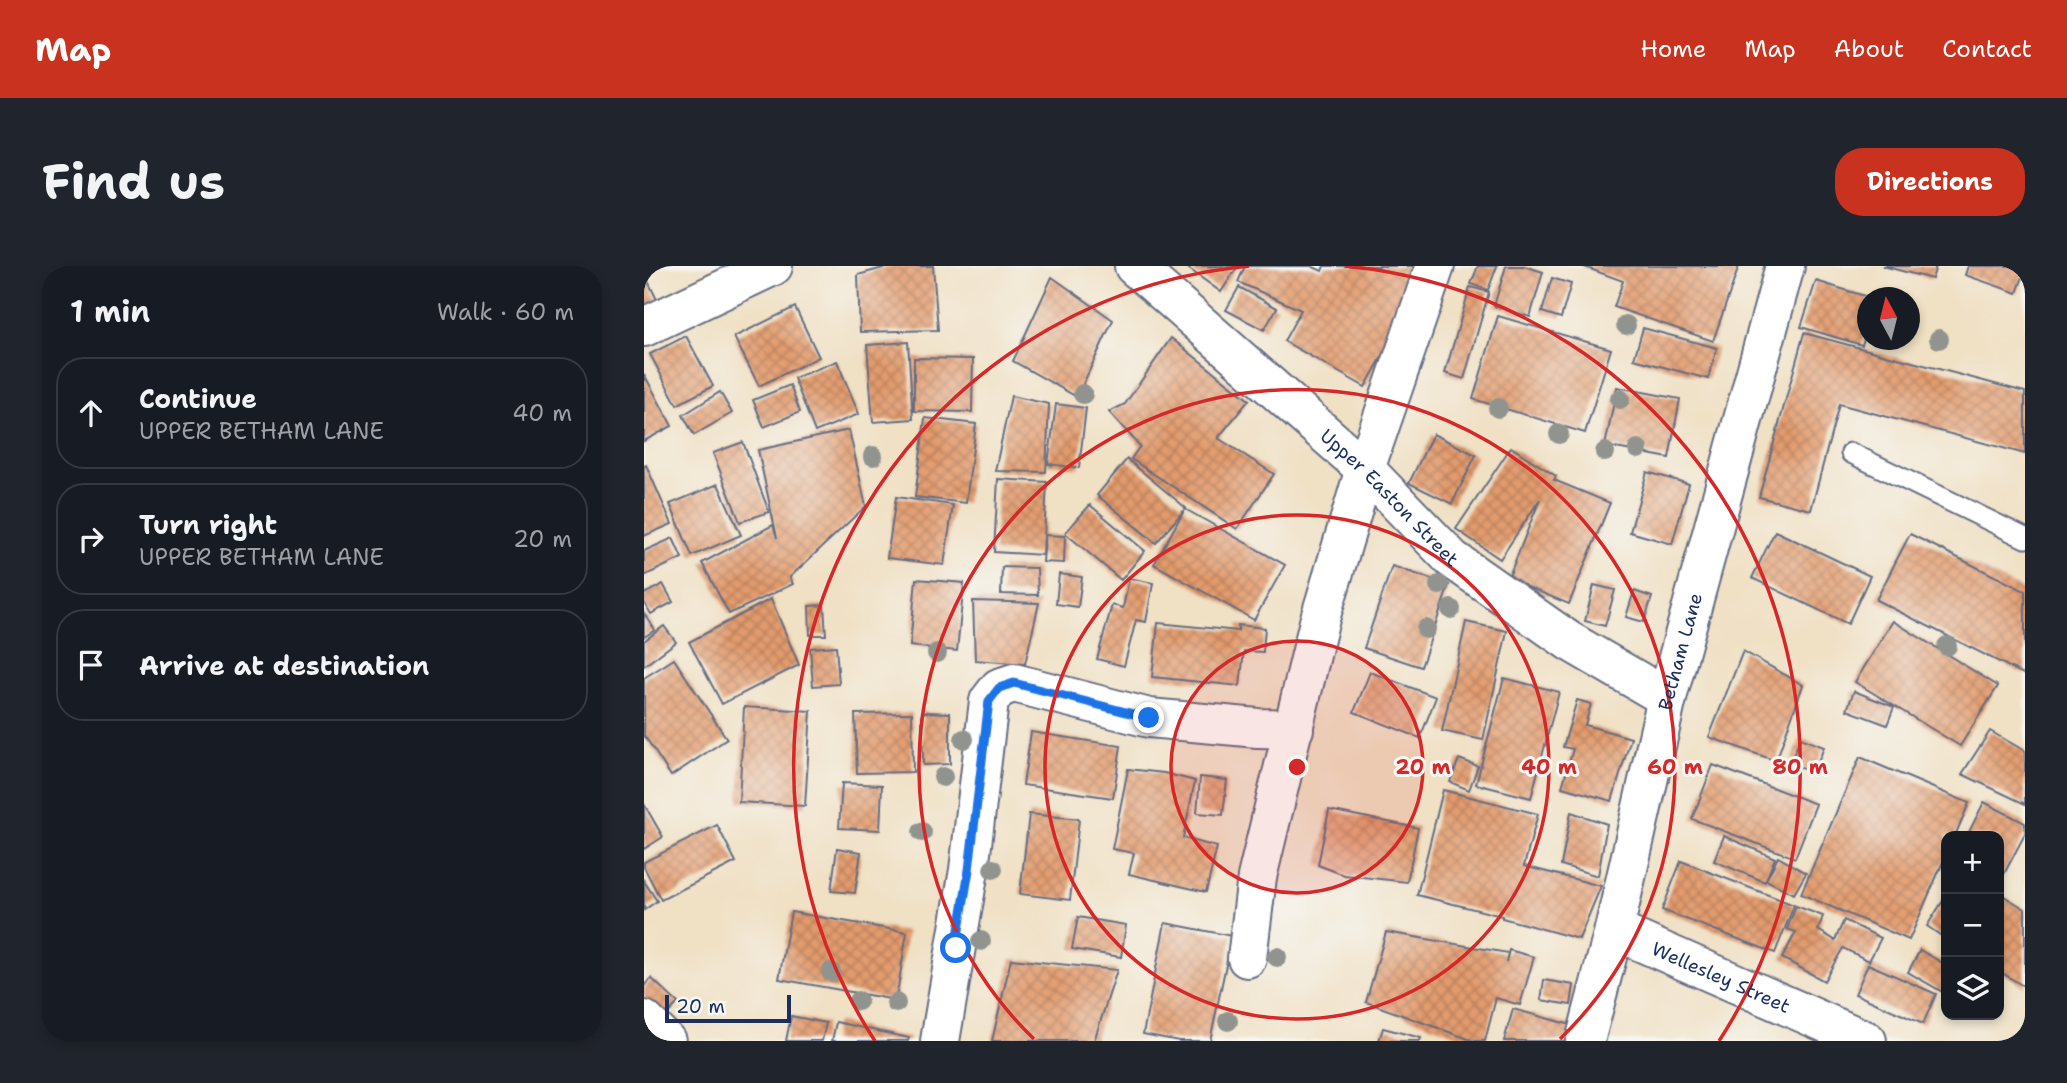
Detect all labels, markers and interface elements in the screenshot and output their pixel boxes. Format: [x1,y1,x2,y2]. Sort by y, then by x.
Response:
text: Map [35,27,111,72]
text: Home [1640,33,1706,65]
text: Map [1744,33,1796,65]
text: About [1834,33,1904,65]
text: Contact [1942,33,2032,65]
button: Directions [1835,148,2025,216]
text: Find us [42,149,225,215]
north arrow [1857,287,1920,350]
text: 1 min [70,291,150,332]
text: Walk · 60 m [437,297,574,327]
text: Continue [139,381,257,416]
icon: ahead [72,394,110,432]
text: 40 m [512,398,572,428]
text: UPPER BETHAM LANE [139,416,384,446]
street label: Upper Easton Street [1315,423,1463,573]
text: Turn right [139,507,277,542]
icon: right [72,520,110,558]
text: 20 m [513,524,572,554]
text: UPPER BETHAM LANE [139,542,384,572]
street label: Betham Lane [1653,590,1708,712]
icon: arrive [72,646,110,684]
text: Arrive at destination [139,648,429,683]
route end [1133,702,1164,733]
text: 20 m [1395,753,1451,781]
text: 40 m [1521,753,1577,781]
text: 60 m [1647,753,1703,781]
text: 80 m [1772,753,1828,781]
centre of rings [1285,755,1309,779]
map controls [1941,831,2004,1020]
button: + [1941,831,2004,894]
button: − [1941,894,2004,957]
route start [940,932,971,963]
street label: Wellesley Street [1648,936,1794,1019]
button: layers [1941,957,2004,1020]
scale bar [665,992,791,1024]
text: 20 m [676,994,725,1019]

